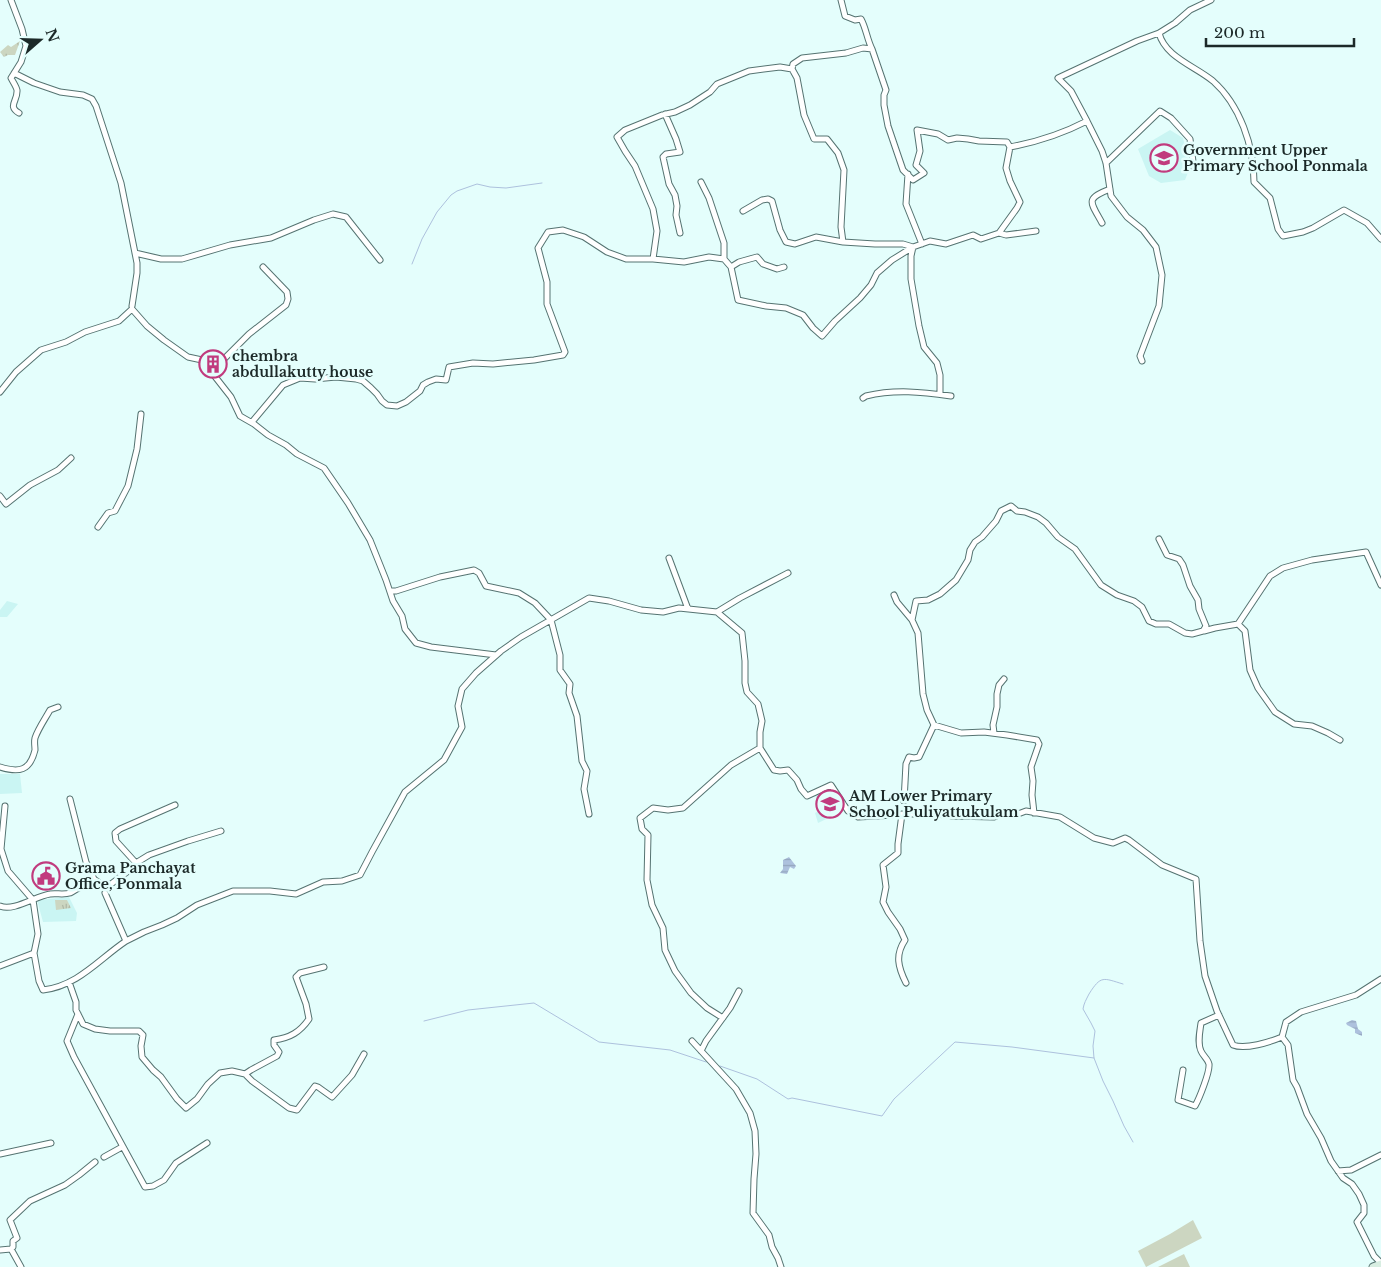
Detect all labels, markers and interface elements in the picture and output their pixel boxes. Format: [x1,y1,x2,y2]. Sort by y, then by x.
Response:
north arrow [15,15,65,65]
scale bar [1206,15,1354,47]
text: 200 m [1214,23,1265,42]
text: N [42,26,63,45]
place label: Government Upper Primary School Ponmala [1183,141,1368,175]
school or university icon: Government Upper Primary School Ponmala [1149,143,1179,173]
place label: chembra abdullakutty house [232,347,373,381]
building icon: chembra abdullakutty house [198,349,228,379]
place label: AM Lower Primary School Puliyattukulam [848,787,1019,821]
school or university icon: AM Lower Primary School Puliyattukulam [815,789,845,819]
place label: Grama Panchayat Office, Ponmala [65,859,196,893]
public building icon: Grama Panchayat Office, Ponmala [31,861,61,891]

